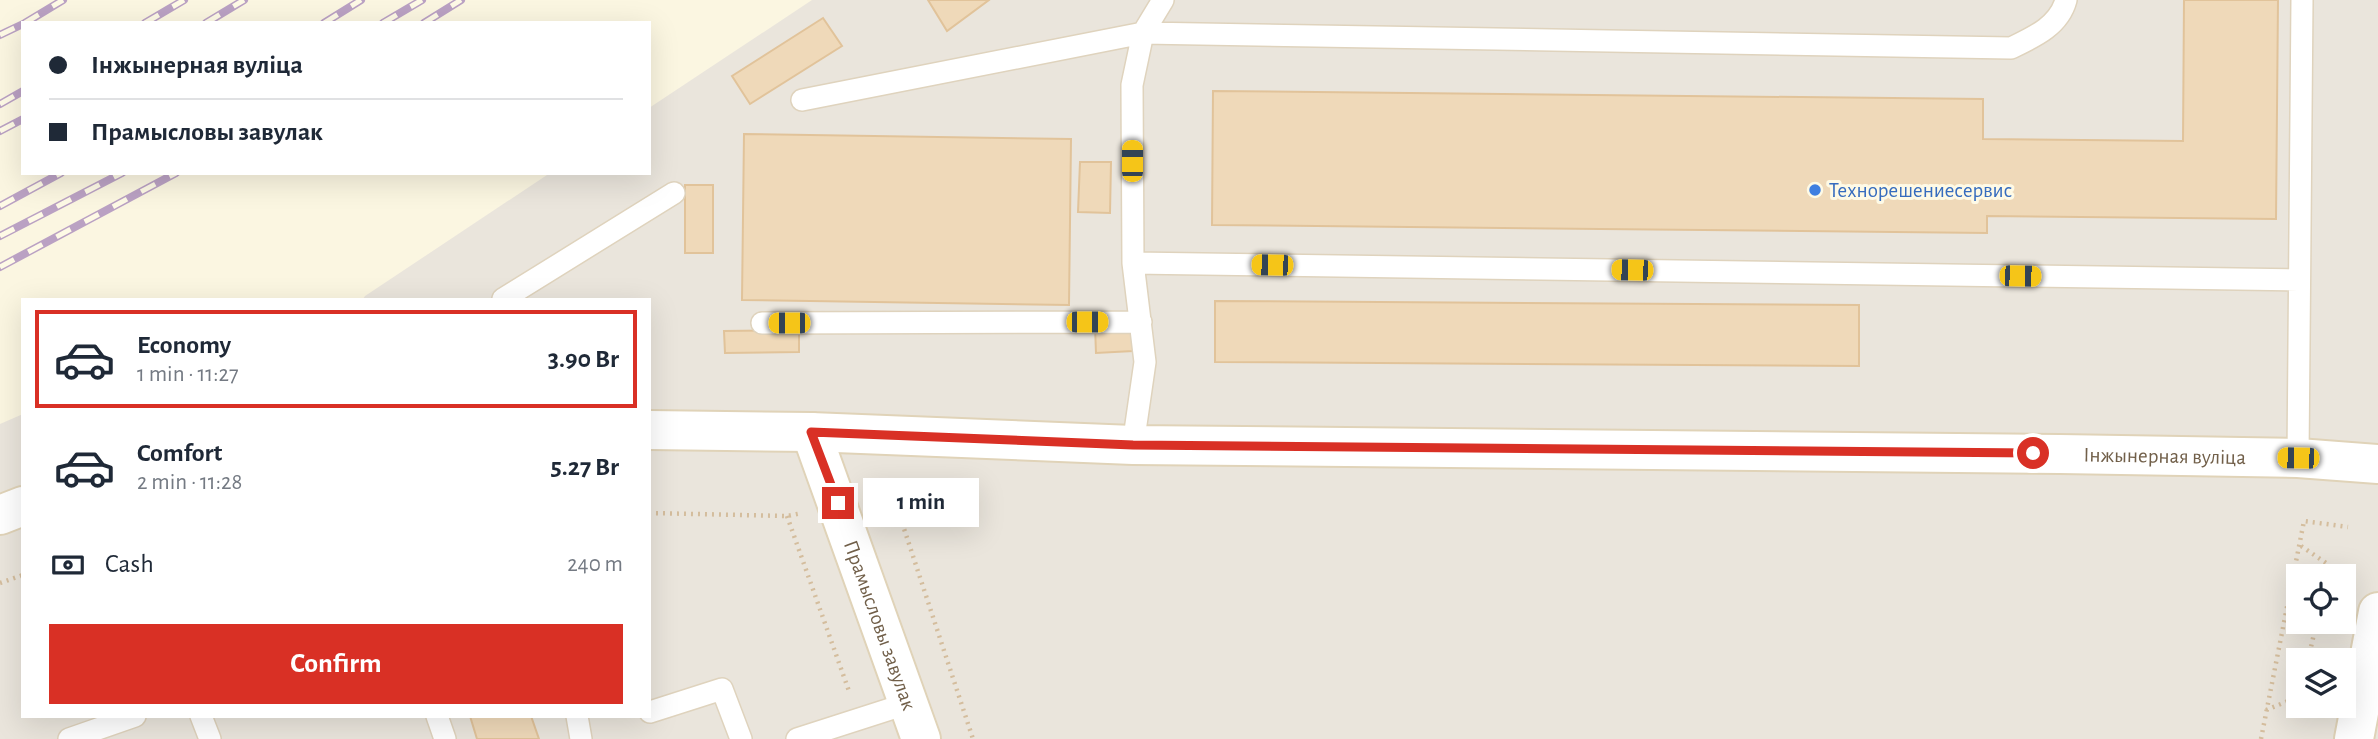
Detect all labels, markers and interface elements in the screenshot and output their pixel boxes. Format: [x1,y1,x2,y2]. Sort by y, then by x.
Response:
text: Інжынерная вуліца [91,52,303,78]
text: Прамысловы завулак [91,119,323,145]
car [1122,140,1143,182]
place label: Технорешениесервис [1829,180,2012,201]
marker: Технорешениесервис [1807,182,1823,198]
car [1251,254,1294,276]
car [1611,259,1654,281]
car [1999,265,2042,287]
car [1067,312,1109,333]
car [769,313,811,334]
icon: car [53,328,116,391]
text: Economy [137,332,231,358]
text: 3.90 Br [548,346,619,372]
text: 1 min · 11:27 [137,363,239,386]
icon: car [53,436,116,499]
route start [2017,437,2049,469]
text: Comfort [137,440,222,466]
street label: Інжынерная вуліца [2083,444,2246,468]
car [2277,447,2320,469]
text: 5.27 Br [550,454,619,480]
text: 2 min · 11:28 [137,471,242,494]
callout: 1 min [862,478,978,528]
route end [822,487,854,519]
text: 1 min [897,491,945,514]
street label: Прамысловы завулак [840,537,920,713]
icon: cash [49,546,87,584]
text: Cash [105,551,154,577]
text: 240 m [567,553,623,576]
map controls [2286,564,2356,718]
button: locate [2286,564,2356,634]
button: Confirm [49,624,623,704]
button: layers [2286,648,2356,718]

